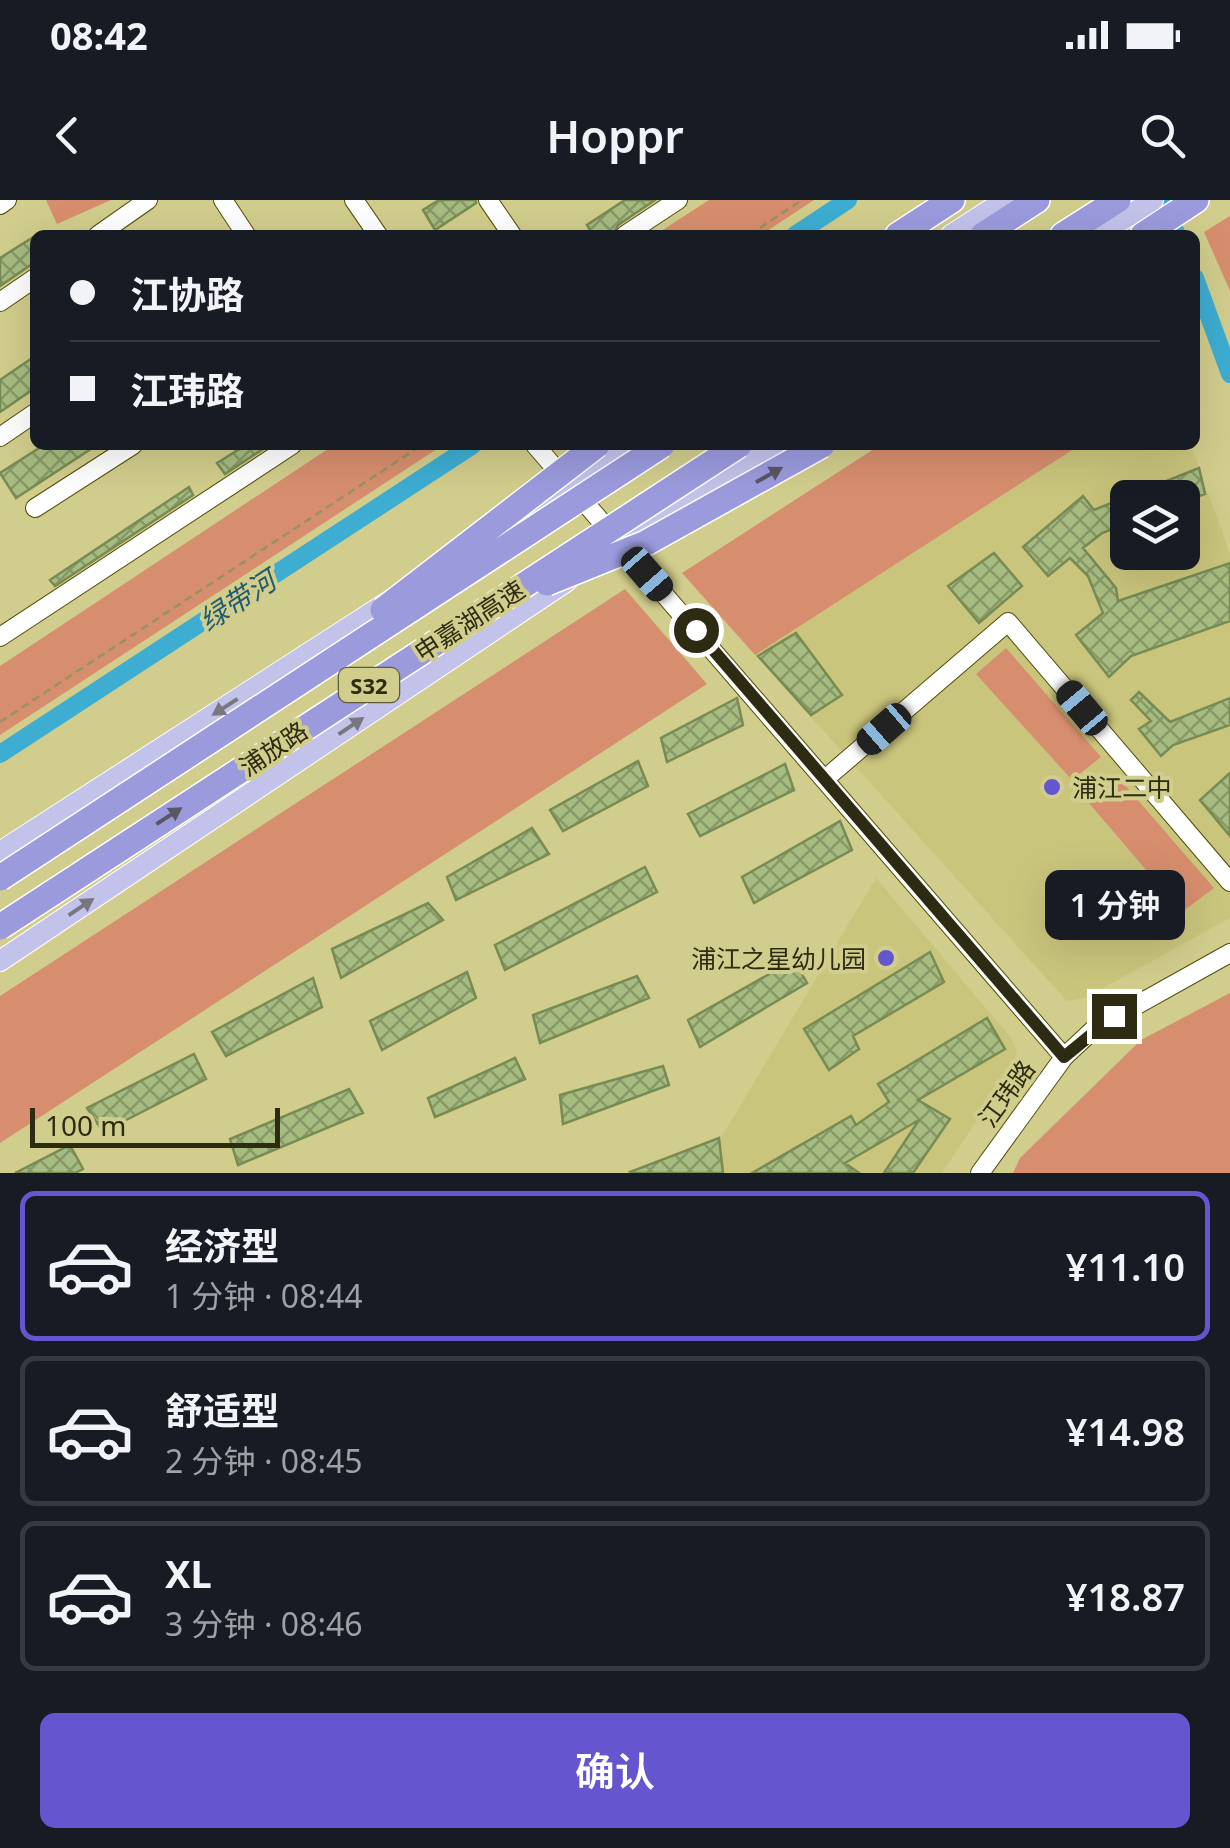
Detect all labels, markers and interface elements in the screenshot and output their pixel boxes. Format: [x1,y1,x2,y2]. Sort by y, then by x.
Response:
text: 08:42 [50,9,148,61]
text: Hoppr [546,105,684,166]
icon: back [40,108,95,163]
icon: search [1135,108,1190,163]
text: 江协路 [130,268,244,320]
text: 江玮路 [130,364,244,416]
one-way arrow [755,467,783,485]
map controls [1110,480,1200,570]
button: layers [1110,480,1200,570]
car [616,542,678,606]
water label: 绿带河 [191,558,287,639]
street label: 申嘉湖高速 [407,572,531,668]
route start [674,608,719,653]
road number: S32 [339,668,399,702]
car [1051,675,1113,741]
one-way arrow [212,697,239,715]
car [852,698,916,760]
street label: 浦放路 [232,713,314,783]
one-way arrow [338,718,365,736]
place label: 浦江二中 [1072,770,1172,804]
marker: 浦江二中 [1041,776,1063,798]
one-way arrow [156,807,183,826]
callout: 1 分钟 [1044,871,1184,941]
text: 1 分钟 [1070,883,1160,926]
one-way arrow [67,898,95,917]
place label: 浦江之星幼儿园 [691,941,866,975]
marker: 浦江之星幼儿园 [875,947,897,969]
route end [1092,994,1137,1039]
street label: 江玮路 [970,1053,1042,1133]
scale bar [30,1103,280,1148]
text: 100 m [45,1106,127,1144]
text: 经济型 [165,1219,279,1271]
icon: car [45,1221,135,1311]
text: ¥11.10 [1066,1240,1185,1292]
text: 1 分钟 · 08:44 [165,1274,363,1317]
text: 舒适型 [165,1384,279,1436]
icon: car [45,1386,135,1476]
text: ¥14.98 [1066,1405,1185,1457]
text: 2 分钟 · 08:45 [165,1439,363,1482]
text: XL [165,1547,212,1599]
icon: car [45,1551,135,1641]
text: ¥18.87 [1066,1570,1185,1622]
text: 3 分钟 · 08:46 [165,1602,363,1645]
button: 确认 [40,1713,1190,1828]

